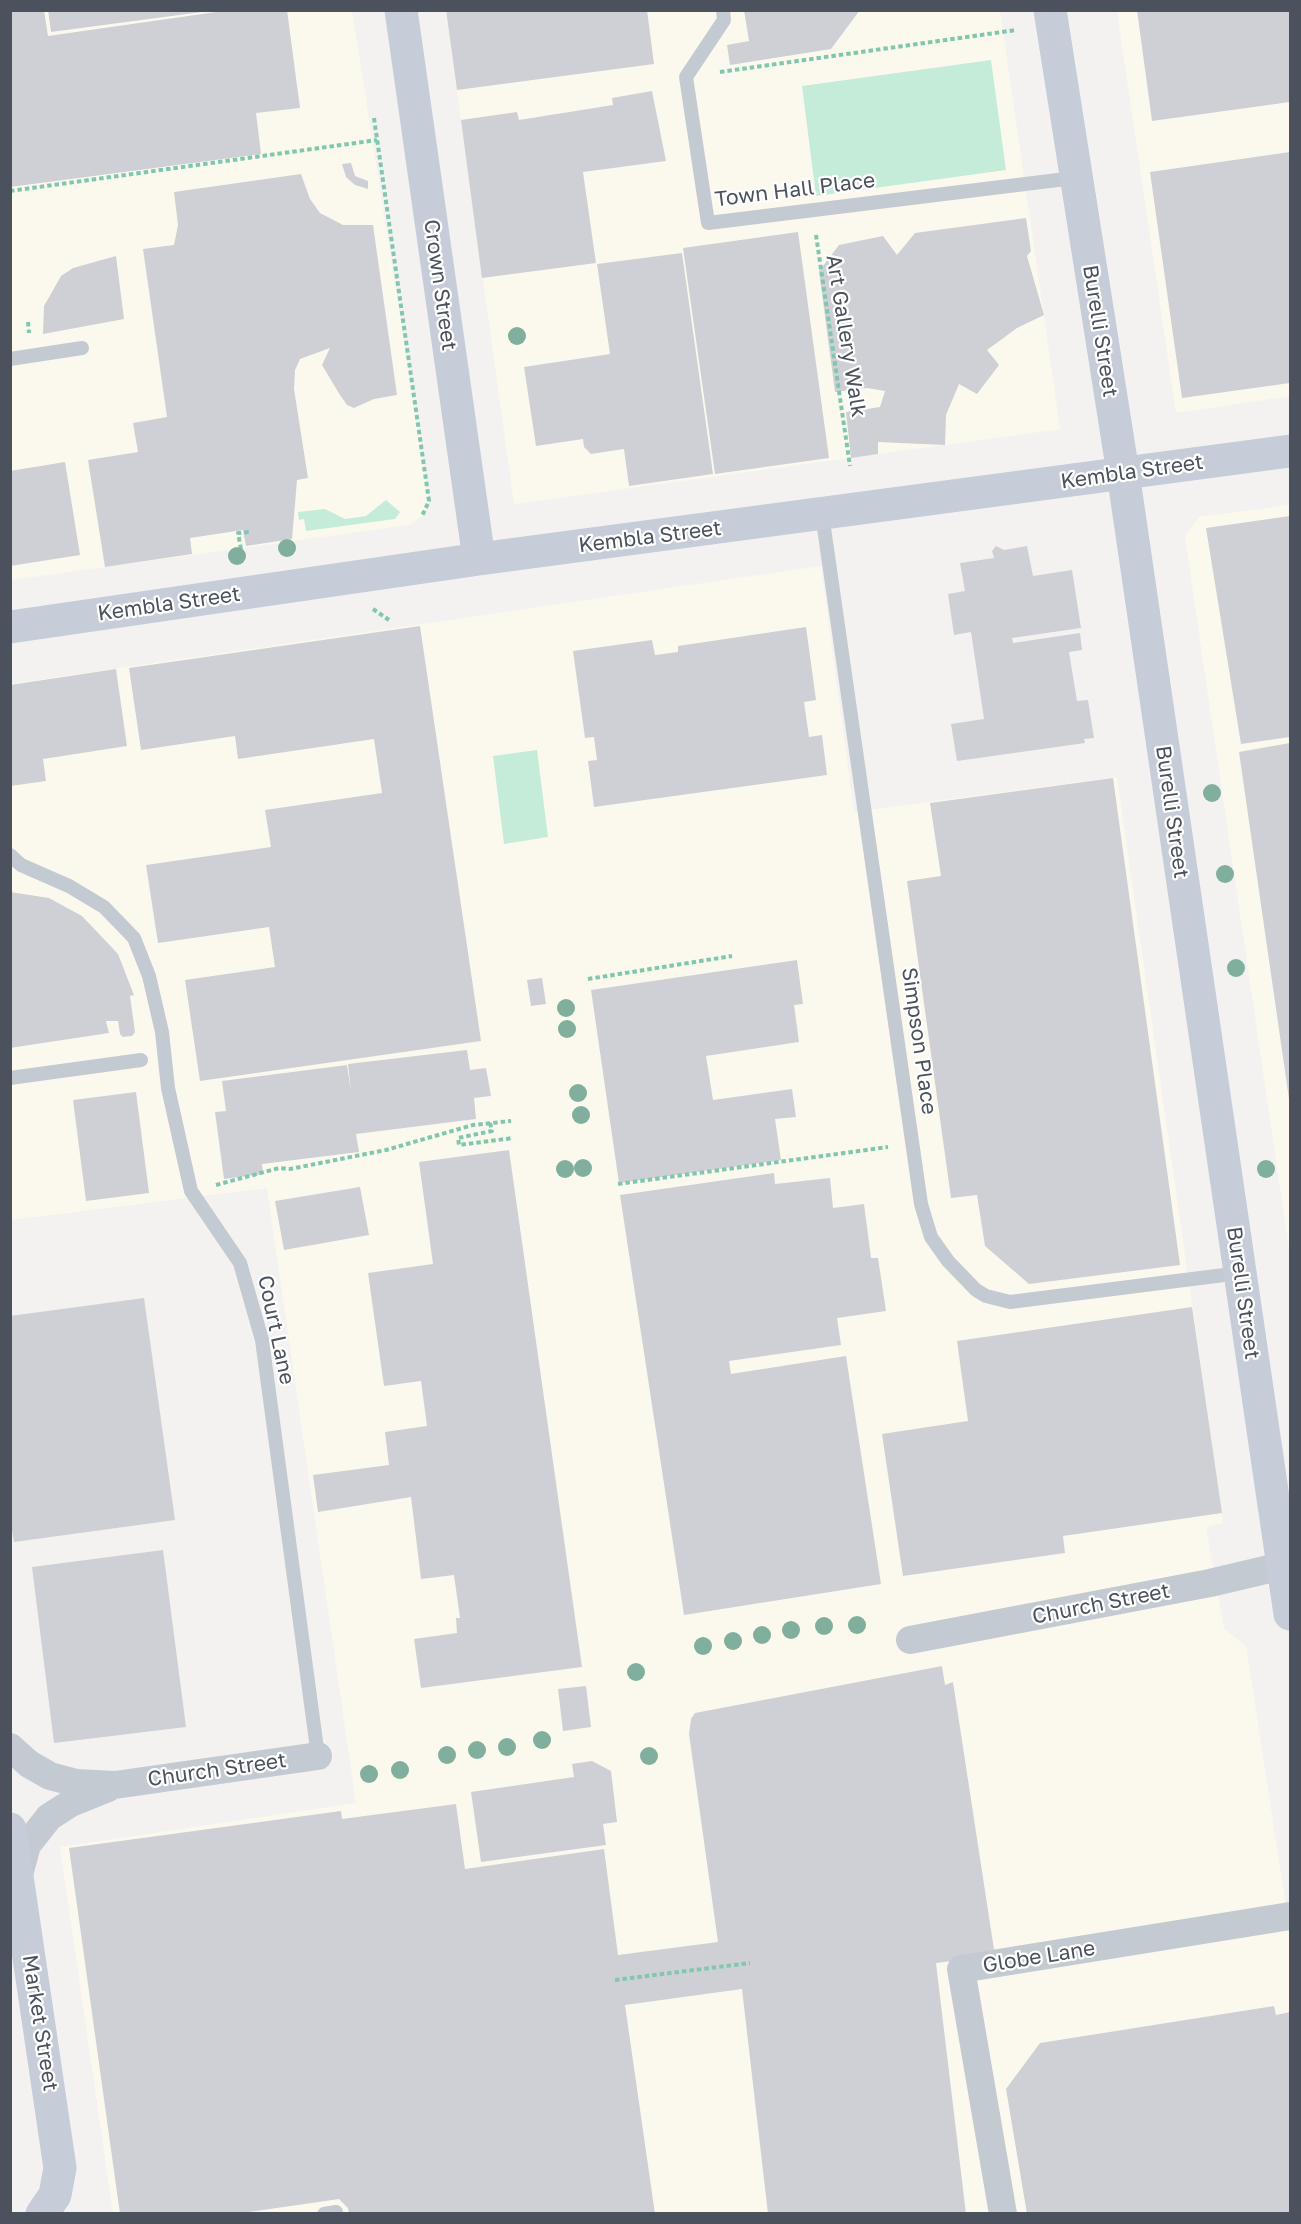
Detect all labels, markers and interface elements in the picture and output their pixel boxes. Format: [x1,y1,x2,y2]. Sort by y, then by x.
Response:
street label: Town Hall Place [713,168,877,212]
street label: Crown Street [418,218,462,352]
street label: Art Gallery Walk [821,253,871,419]
street label: Burelli Street [1077,263,1123,399]
street label: Kembla Street [1059,450,1205,494]
street label: Kembla Street [577,516,723,558]
street label: Kembla Street [96,582,242,626]
street label: Burelli Street [1150,744,1194,880]
street label: Simpson Place [896,966,942,1116]
street label: Burelli Street [1221,1225,1265,1361]
street label: Court Lane [252,1273,300,1387]
street label: Church Street [1030,1578,1172,1630]
street label: Church Street [146,1748,288,1792]
street label: Globe Lane [981,1936,1097,1978]
street label: Market Street [17,1953,63,2093]

